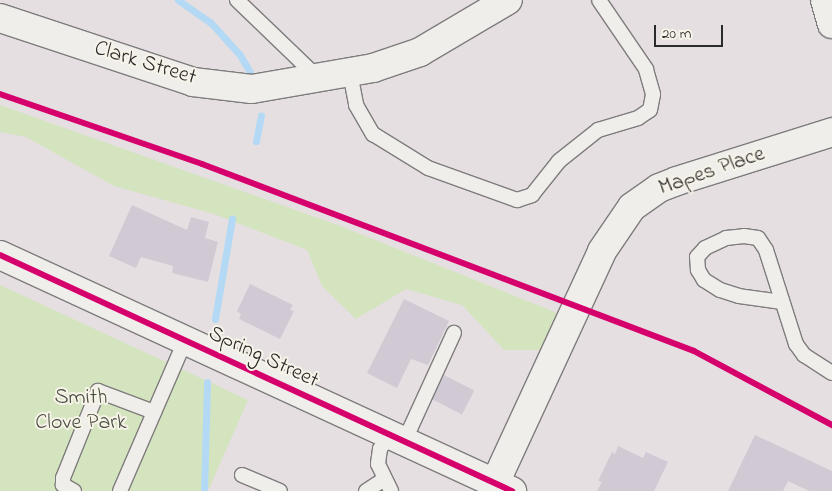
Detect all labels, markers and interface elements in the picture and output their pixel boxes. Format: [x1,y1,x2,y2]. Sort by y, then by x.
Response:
scale bar [657,15,726,47]
text: 20 m [662,23,691,45]
street label: Clark Street [91,36,199,92]
street label: Mapes Place [656,142,768,202]
street label: Spring Street [204,321,322,395]
park label: Smith Clove Park [35,385,127,436]

